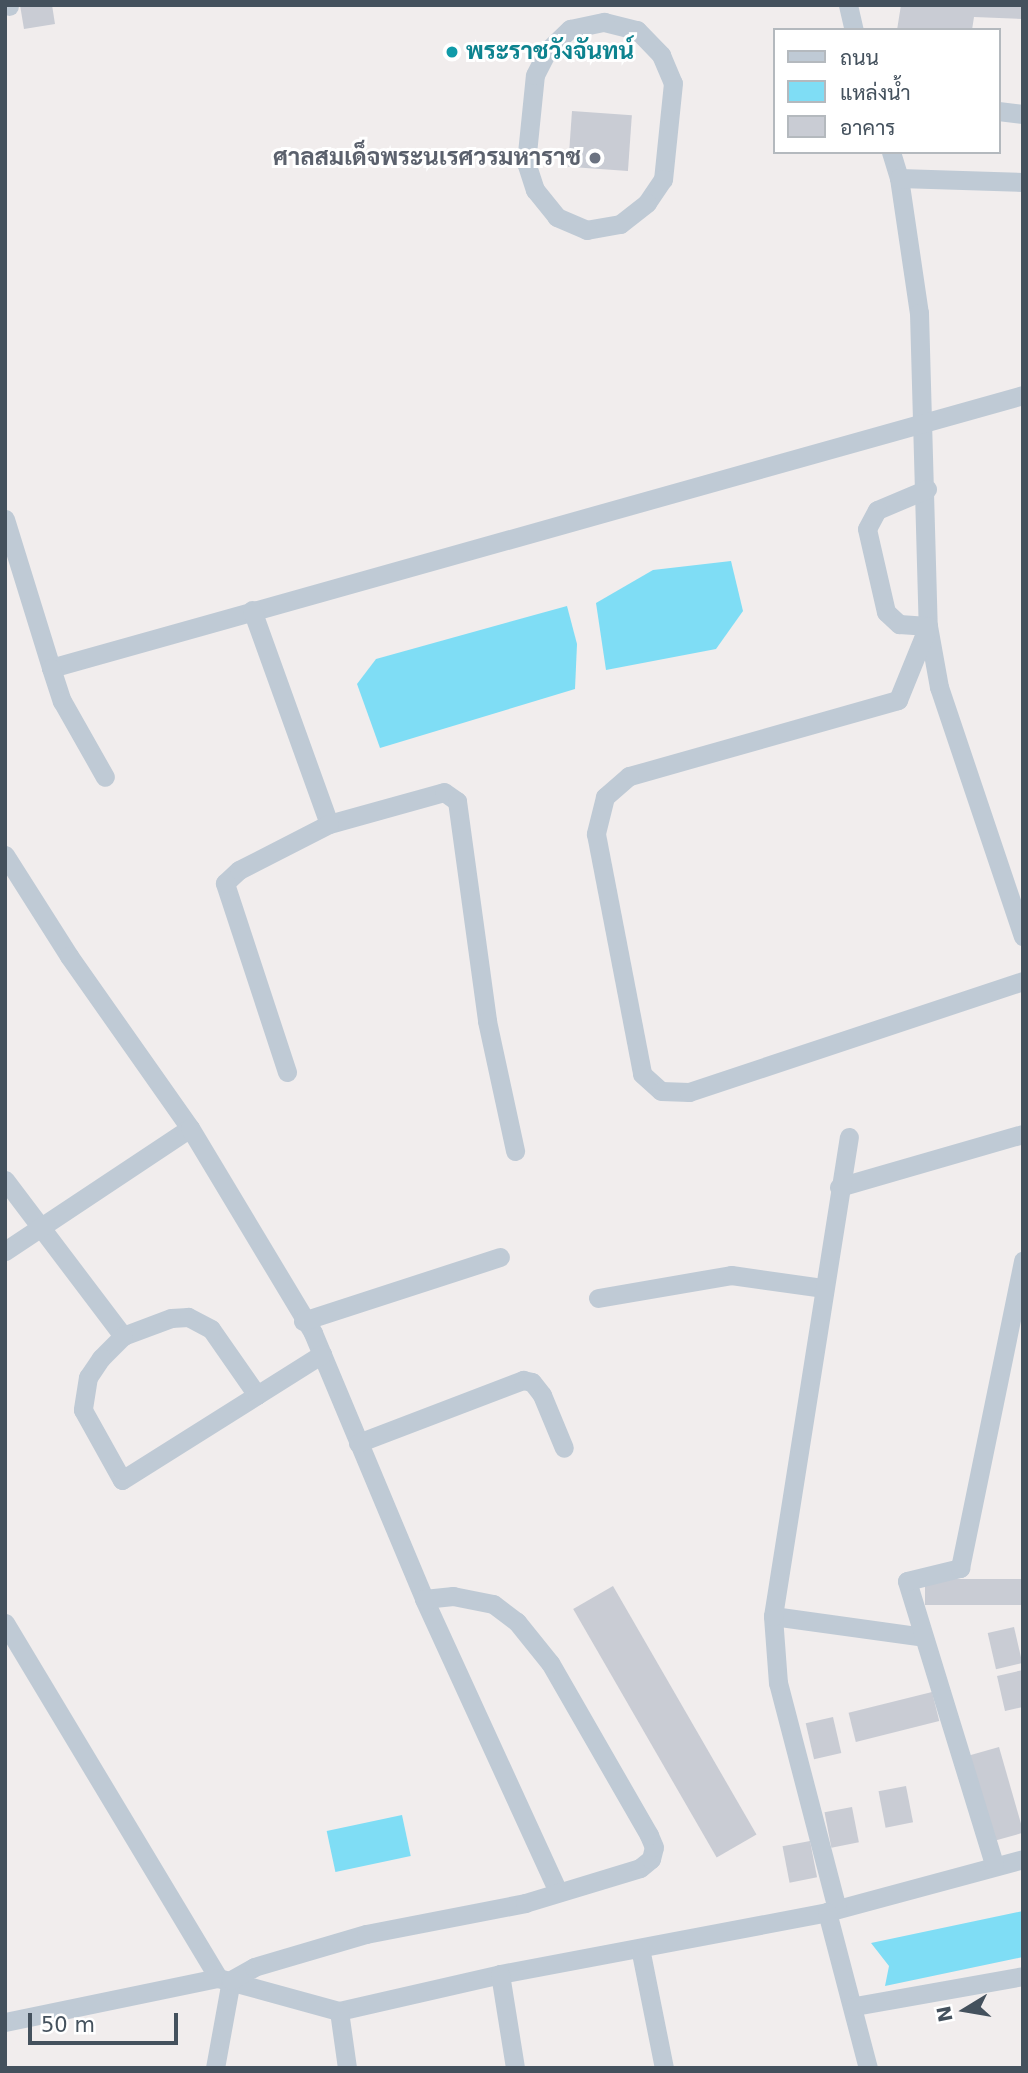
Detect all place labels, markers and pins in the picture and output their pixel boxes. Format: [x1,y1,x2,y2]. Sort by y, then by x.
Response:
place label: พระราชวังจันทน์ [466,38,634,66]
marker: พระราชวังจันทน์ [444,44,460,60]
place label: ศาลสมเด็จพระนเรศวรมหาราช [273,144,581,172]
marker: ศาลสมเด็จพระนเรศวรมหาราช [587,150,603,166]

